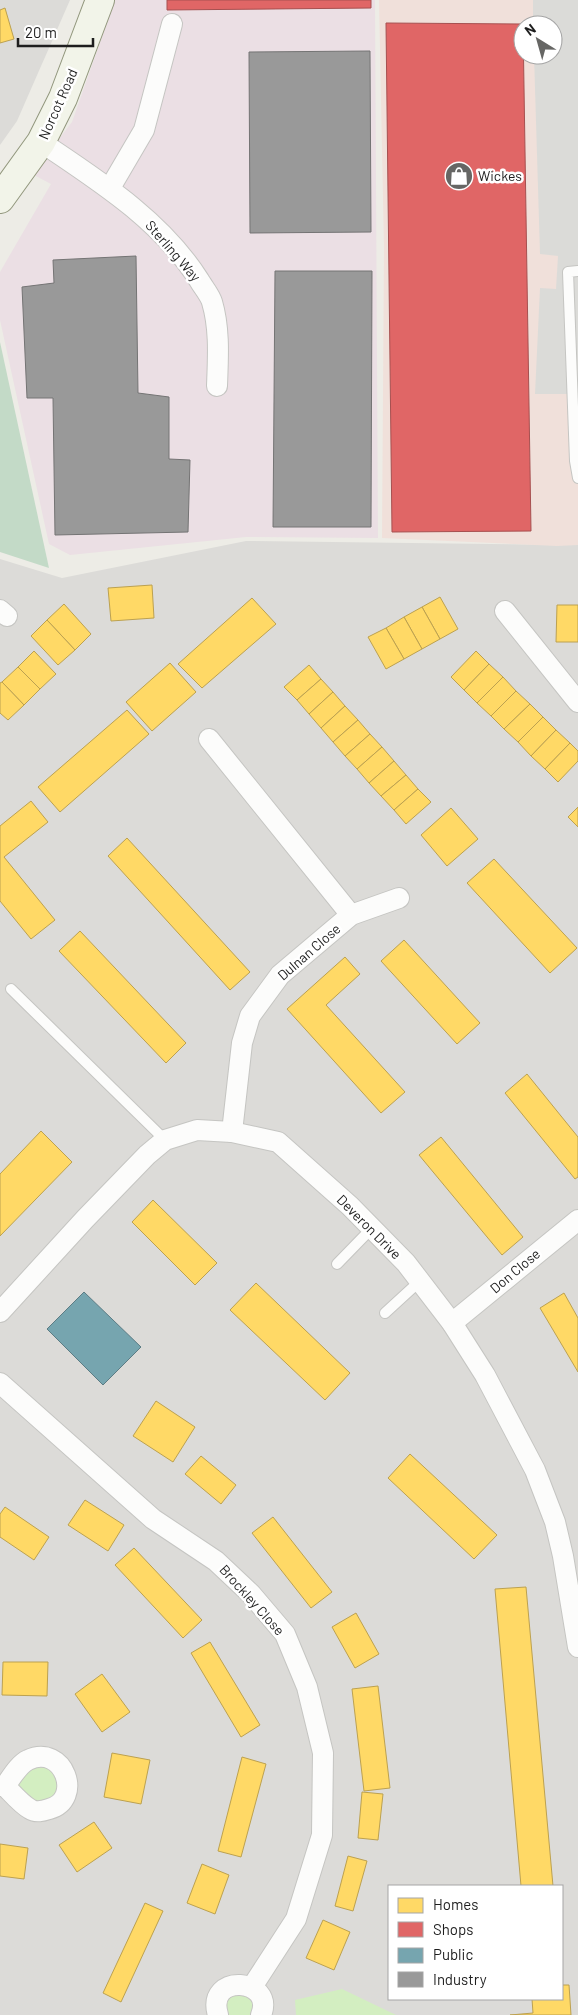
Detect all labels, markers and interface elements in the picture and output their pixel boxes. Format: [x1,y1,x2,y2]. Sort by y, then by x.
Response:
scale bar [18,15,92,47]
north arrow [513,15,563,65]
text: N [521,20,539,39]
text: 20 m [25,23,57,41]
street label: Norcot Road [34,66,81,142]
shop icon: Wickes [444,161,474,191]
place label: Wickes [478,167,522,184]
street label: Sterling Way [142,217,205,285]
street label: Dulnan Close [274,920,344,984]
street label: Deveron Drive [334,1191,405,1262]
street label: Don Close [486,1245,543,1296]
street label: Brockley Close [216,1561,288,1638]
legend [388,1885,563,2000]
text: Homes [433,1895,478,1913]
text: Shops [433,1920,473,1938]
text: Public [433,1945,473,1963]
text: Industry [433,1970,487,1988]

